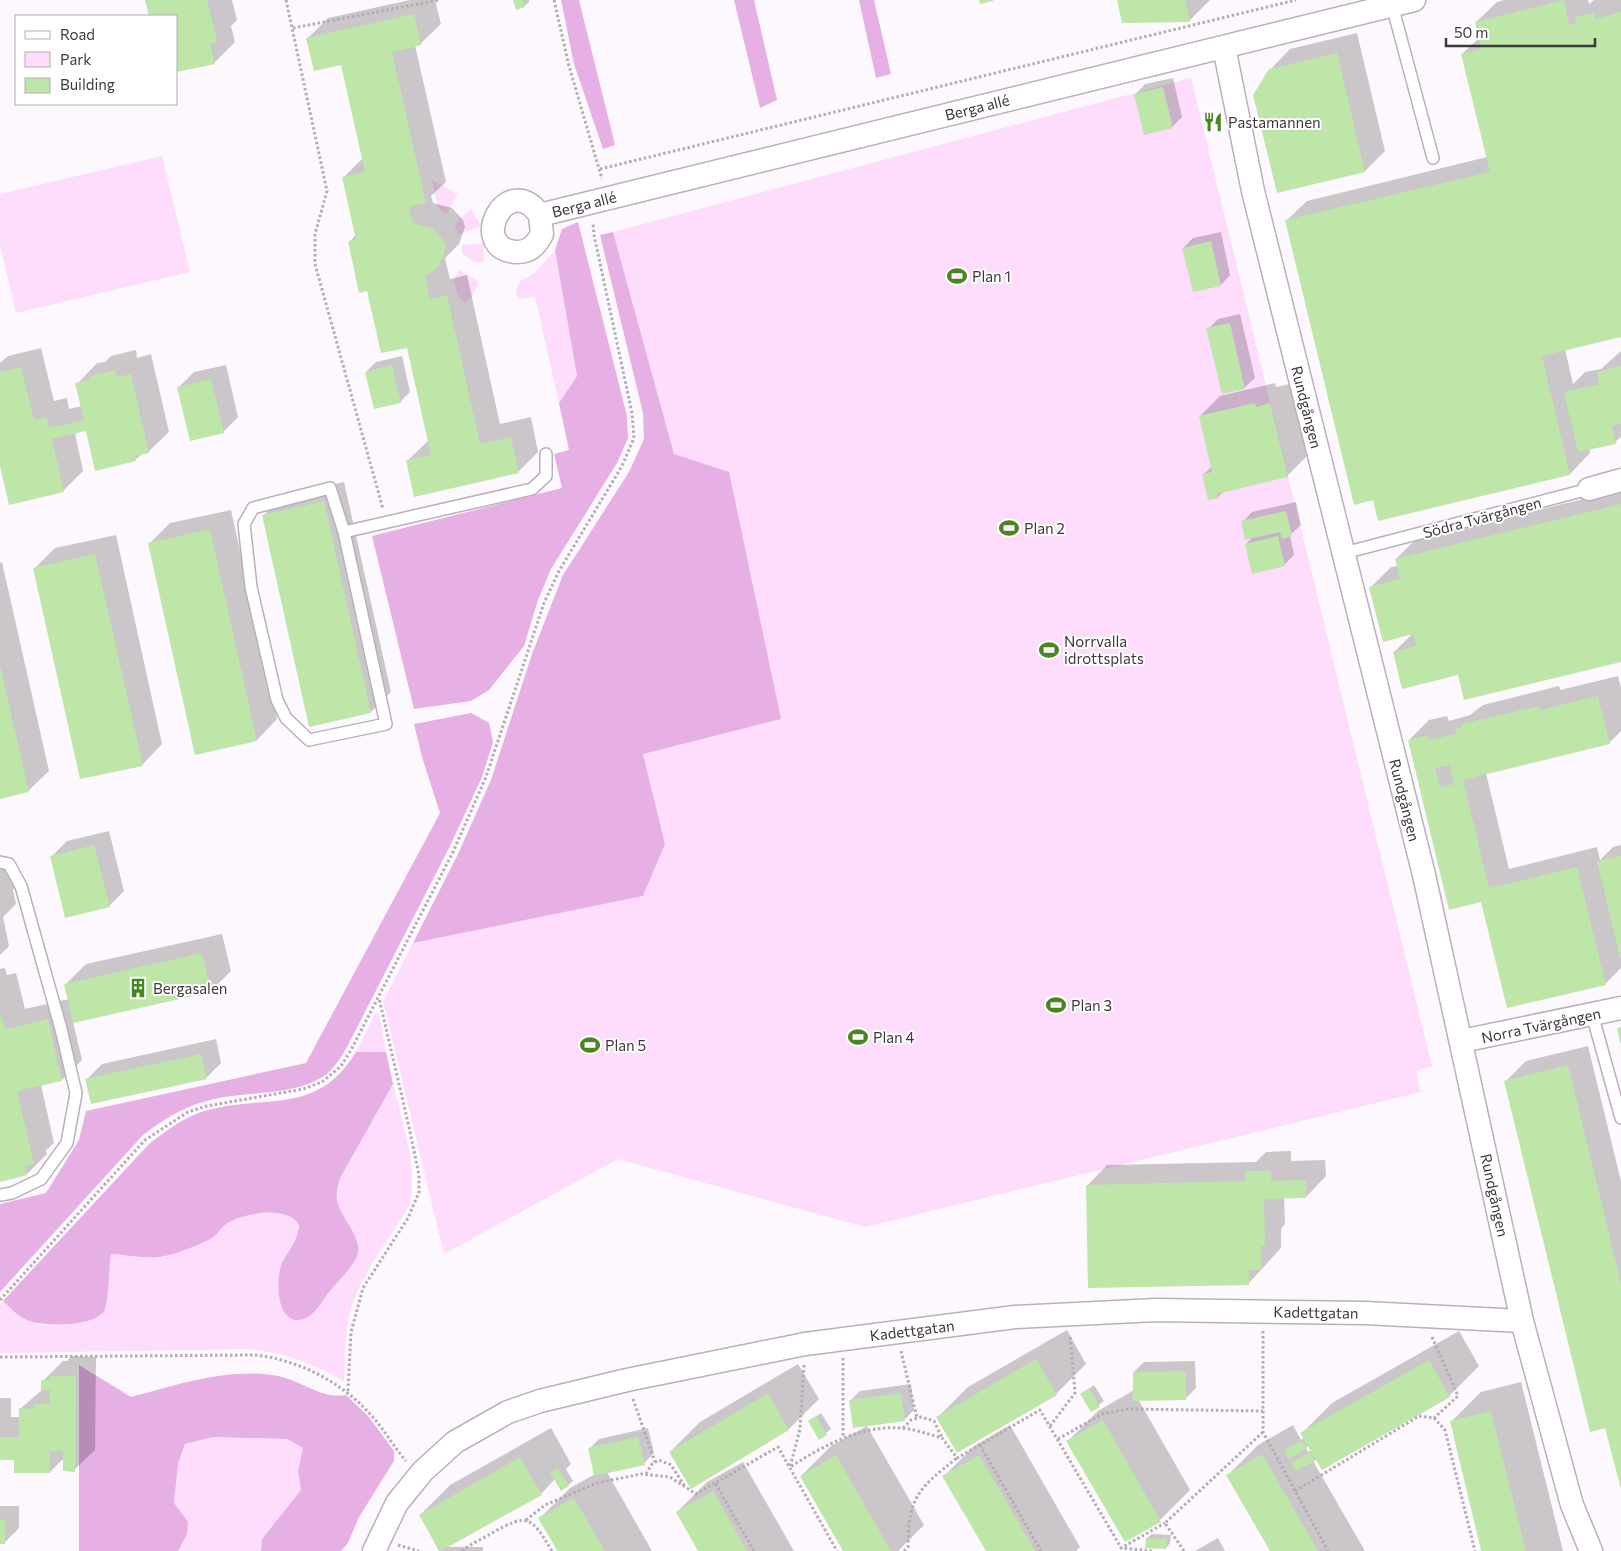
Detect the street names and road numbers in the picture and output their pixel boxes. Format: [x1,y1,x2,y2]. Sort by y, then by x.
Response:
street label: Berga allé [943,90,1011,124]
street label: Berga allé [550,187,618,221]
street label: Rundgången [1288,364,1326,450]
street label: Södra Tvärgången [1421,493,1543,541]
street label: Rundgången [1386,757,1424,843]
street label: Norra Tvärgången [1480,1004,1602,1046]
street label: Rundgången [1477,1152,1513,1238]
street label: Kadettgatan [1273,1302,1359,1322]
street label: Kadettgatan [869,1316,955,1344]

